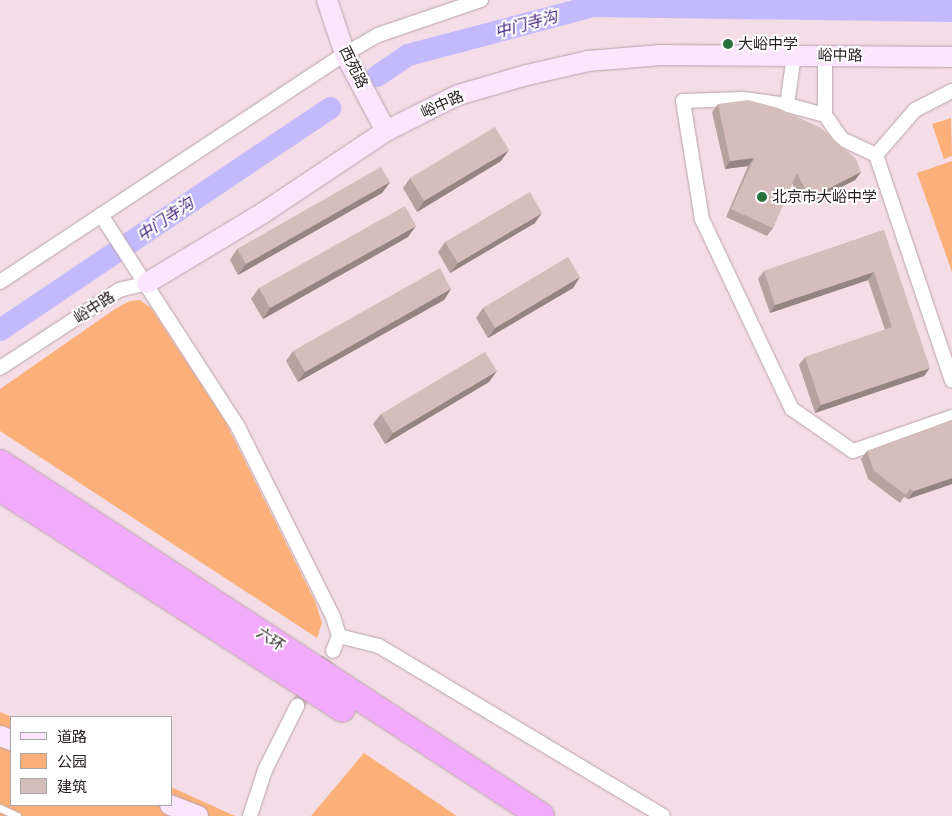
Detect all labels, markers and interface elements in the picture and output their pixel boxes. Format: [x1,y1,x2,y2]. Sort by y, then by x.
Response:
water label: 中门寺沟 [493,6,559,42]
place label: 大峪中学 [738,35,798,53]
marker: 大峪中学 [722,38,734,50]
street label: 西苑路 [336,43,372,91]
street label: 峪中路 [817,46,863,64]
street label: 峪中路 [418,87,466,121]
place label: 北京市大峪中学 [772,188,877,206]
marker: 北京市大峪中学 [756,191,768,203]
water label: 中门寺沟 [133,193,197,245]
street label: 峪中路 [70,287,118,327]
street label: 六环 [254,623,288,655]
legend [10,716,172,806]
text: 道路 [57,727,87,746]
text: 公园 [57,752,87,771]
text: 建筑 [57,777,87,796]

